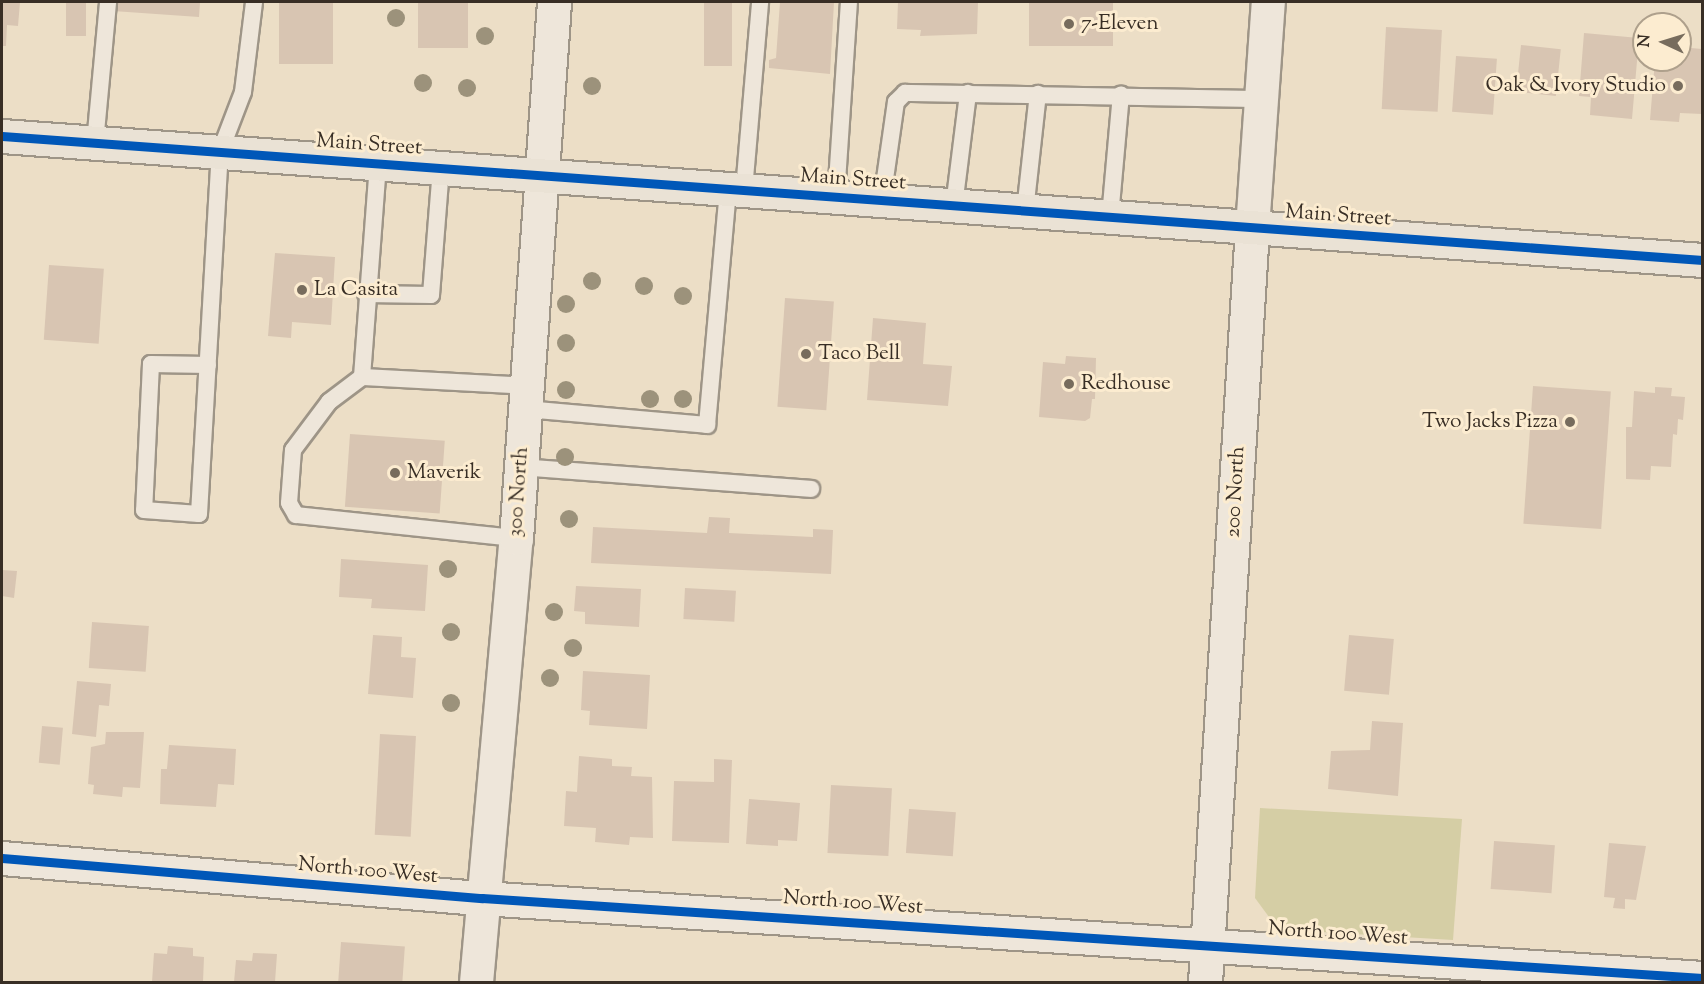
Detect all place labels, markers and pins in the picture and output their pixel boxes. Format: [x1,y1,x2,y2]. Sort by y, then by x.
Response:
place label: 7-Eleven [1081,11,1159,37]
marker: 7-Eleven [1062,17,1076,31]
place label: Oak & Ivory Studio [1486,73,1666,99]
marker: Oak & Ivory Studio [1671,79,1685,93]
place label: La Casita [314,277,398,303]
marker: La Casita [295,283,309,297]
place label: Taco Bell [818,341,900,367]
marker: Taco Bell [799,347,813,361]
place label: Redhouse [1081,371,1171,397]
marker: Redhouse [1062,377,1076,391]
place label: Two Jacks Pizza [1422,409,1558,435]
marker: Two Jacks Pizza [1563,415,1577,429]
place label: Maverik [407,460,481,486]
marker: Maverik [388,466,402,480]

